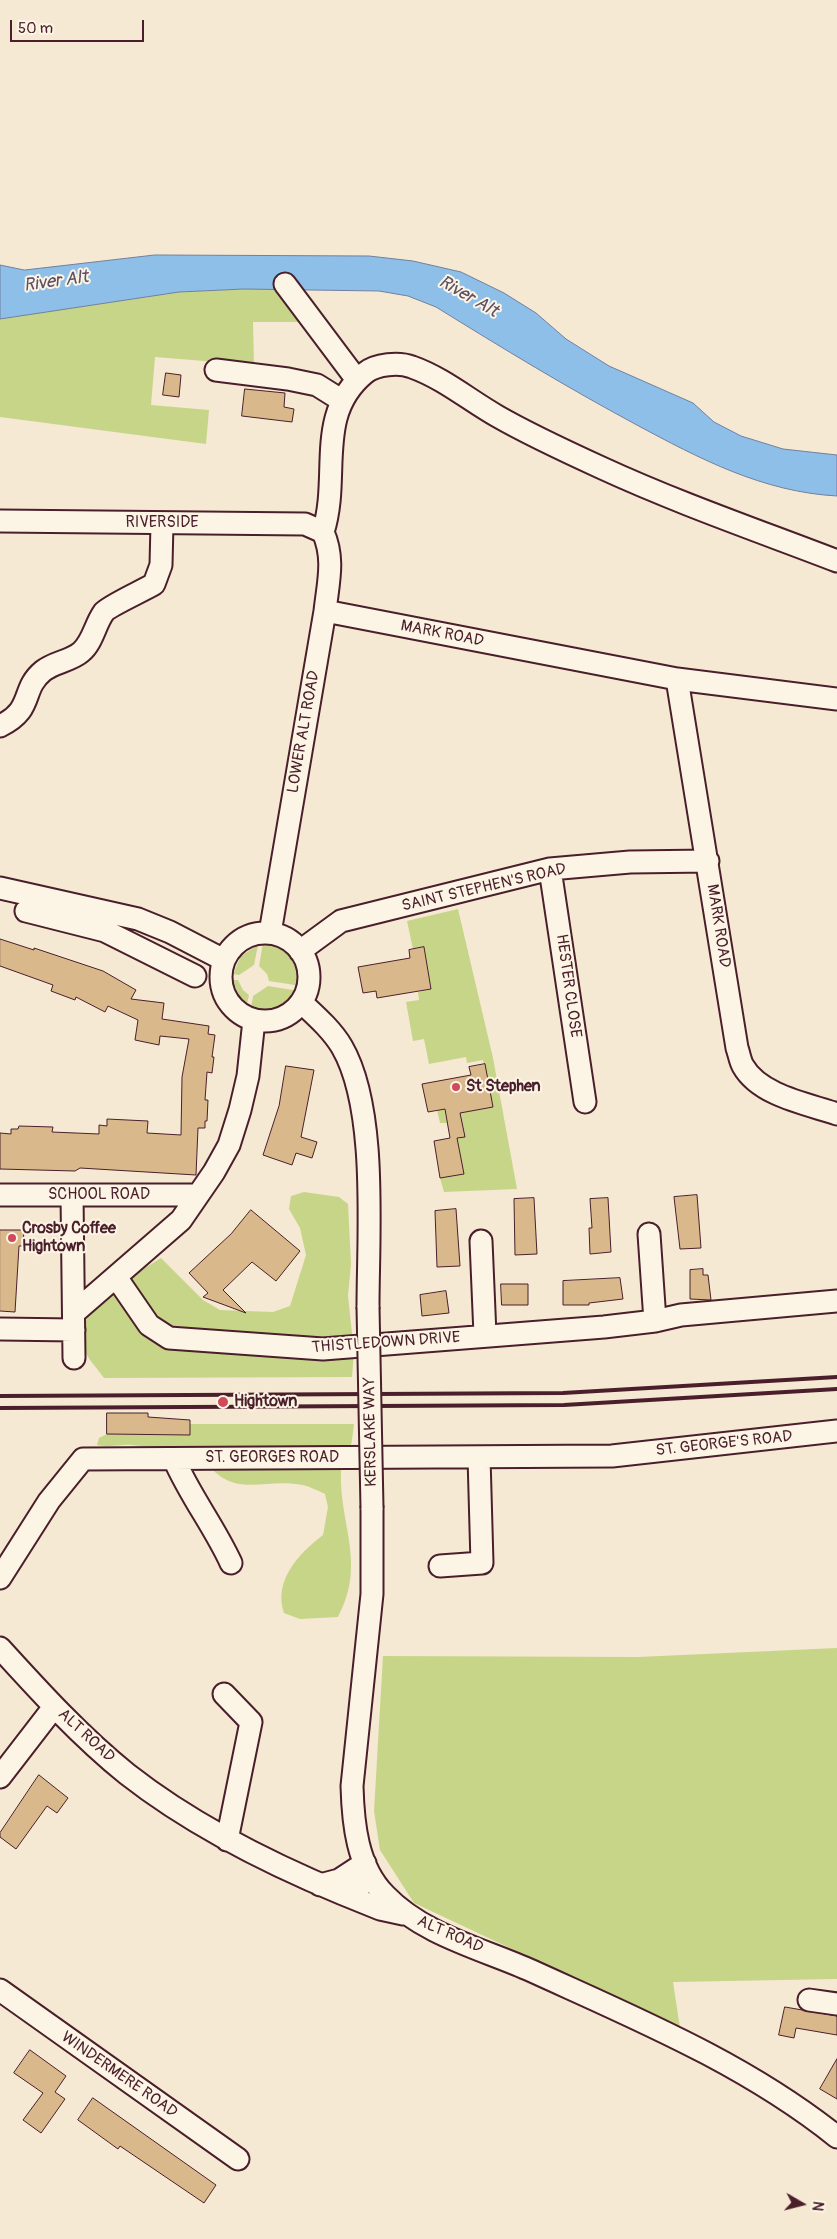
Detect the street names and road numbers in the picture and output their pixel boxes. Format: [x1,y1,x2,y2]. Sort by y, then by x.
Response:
street label: RIVERSIDE [125,513,199,533]
street label: MARK ROAD [399,617,485,651]
street label: LOWER ALT ROAD [284,669,324,795]
street label: SAINT STEPHEN'S ROAD [400,860,568,916]
street label: MARK ROAD [702,883,734,969]
street label: HESTER CLOSE [551,933,585,1039]
street label: SCHOOL ROAD [48,1185,150,1205]
street label: THISTLEDOWN DRIVE [311,1328,461,1358]
street label: KERSLAKE WAY [360,1377,382,1487]
street label: ST. GEORGE'S ROAD [655,1427,793,1461]
street label: ST. GEORGES ROAD [205,1448,339,1468]
street label: ALT ROAD [54,1705,118,1767]
street label: ALT ROAD [414,1912,486,1958]
street label: WINDERMERE ROAD [57,2028,181,2122]

